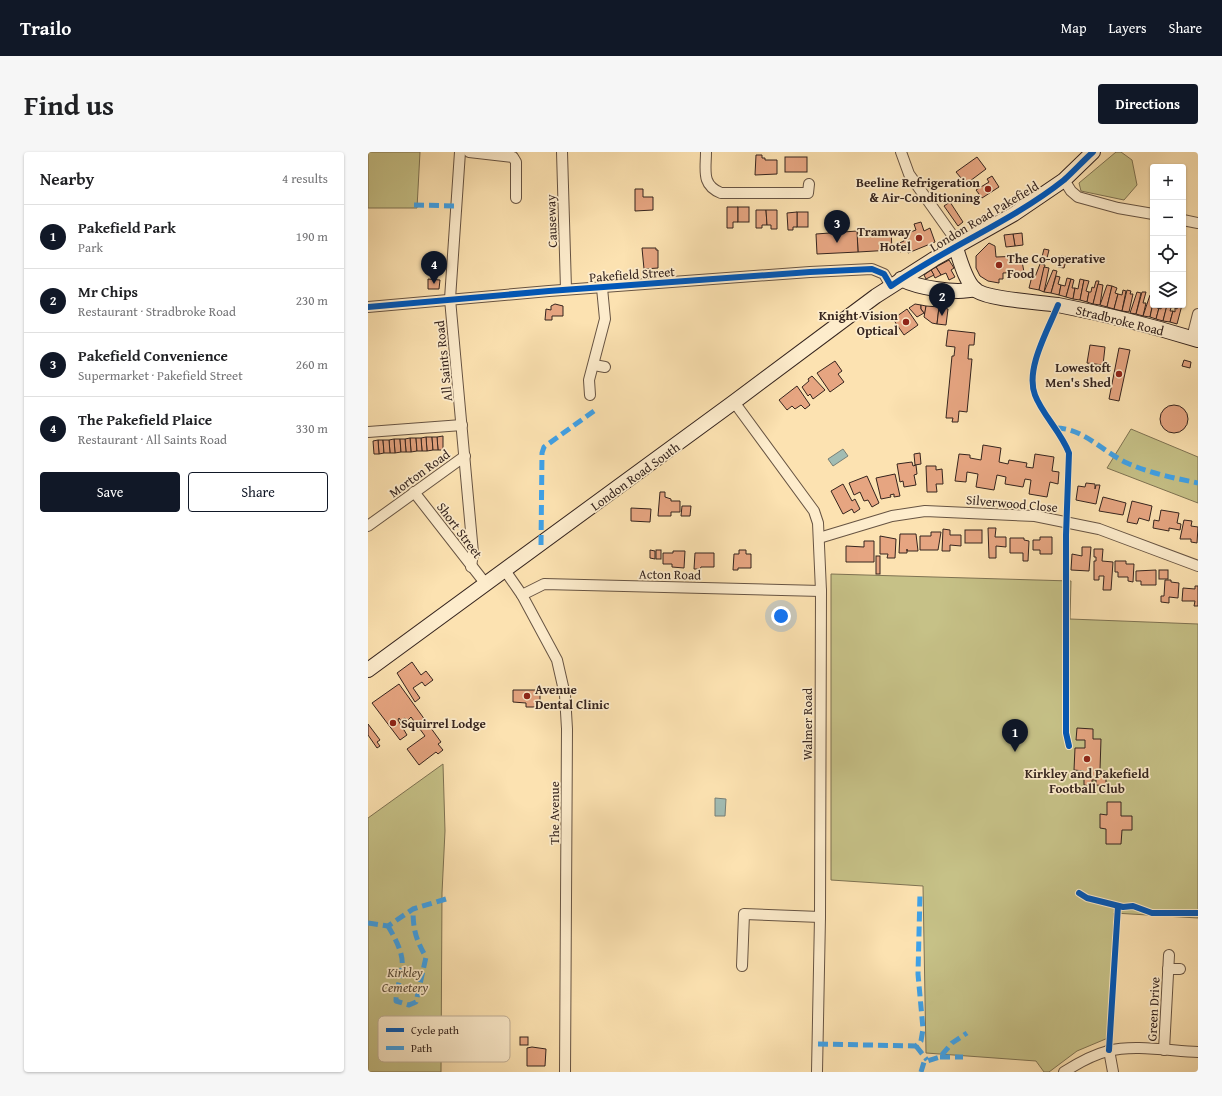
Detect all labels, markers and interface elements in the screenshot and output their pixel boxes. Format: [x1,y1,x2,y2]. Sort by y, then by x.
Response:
text: Trailo [20,14,71,42]
text: Map [1061,18,1087,38]
text: Layers [1109,18,1147,38]
text: Share [1169,18,1202,38]
text: Find us [24,84,114,125]
button: Directions [1098,84,1198,124]
map controls [1150,164,1186,308]
button: + [1150,164,1186,200]
text: Nearby [40,166,94,191]
text: 4 results [282,169,328,188]
place label: Beeline Refrigeration & Air-Conditioning [856,173,980,207]
street label: London Road Pakefield [926,176,1042,257]
marker: Beeline Refrigeration & Air-Conditioning [983,184,993,194]
street label: Causeway [541,194,562,248]
button: − [1150,200,1186,236]
pin: 3 [824,210,850,243]
text: Pakefield Park [78,217,176,238]
place label: Tramway Hotel [857,222,911,256]
text: 1 [50,227,56,246]
text: 190 m [296,227,328,246]
marker: Tramway Hotel [914,233,924,243]
button: locate [1150,236,1186,272]
text: Park [78,238,103,257]
place label: The Co-operative Food [1007,249,1105,283]
pin: 4 [421,251,447,284]
marker: The Co-operative Food [994,260,1004,270]
street label: Pakefield Street [589,262,676,287]
button: layers [1150,272,1186,308]
text: Mr Chips [78,281,138,302]
pin: 2 [929,283,955,316]
text: 2 [50,291,56,310]
text: 230 m [296,291,328,310]
street label: Stradbroke Road [1074,300,1166,341]
text: Restaurant · Stradbroke Road [78,302,236,321]
place label: Knight Vision Optical [819,306,898,340]
marker: Knight Vision Optical [901,317,911,327]
street label: All Saints Road [430,319,457,402]
text: Pakefield Convenience [78,345,228,366]
text: 3 [50,355,56,374]
text: 260 m [296,355,328,374]
place label: Lowestoft Men's Shed [1045,358,1112,392]
text: Supermarket · Pakefield Street [78,366,243,385]
marker: Lowestoft Men's Shed [1114,369,1124,379]
text: The Pakefield Plaice [78,409,212,430]
text: 4 [50,419,56,438]
text: 330 m [296,419,328,438]
text: Restaurant · All Saints Road [78,430,227,449]
street label: London Road South [587,437,684,515]
street label: Morton Road [385,445,454,502]
button: Save [40,472,180,512]
button: Share [188,472,328,512]
street label: Silverwood Close [965,490,1059,517]
street label: Short Street [432,498,487,563]
street label: Acton Road [639,564,701,585]
your location [771,606,791,626]
place label: Avenue Dental Clinic [535,680,609,714]
street label: Walmer Road [798,688,817,760]
marker: Avenue Dental Clinic [522,691,532,701]
place label: Squirrel Lodge [401,714,486,733]
marker: Squirrel Lodge [388,718,398,728]
pin: 1 [1002,719,1028,752]
marker: Kirkley and Pakefield Football Club [1082,754,1092,764]
place label: Kirkley and Pakefield Football Club [1025,764,1150,798]
street label: The Avenue [545,781,564,845]
park label: Kirkley Cemetery [382,963,428,997]
street label: Green Drive [1142,976,1165,1042]
legend [378,1016,510,1062]
text: Cycle path [411,1022,460,1038]
text: Path [411,1040,433,1056]

